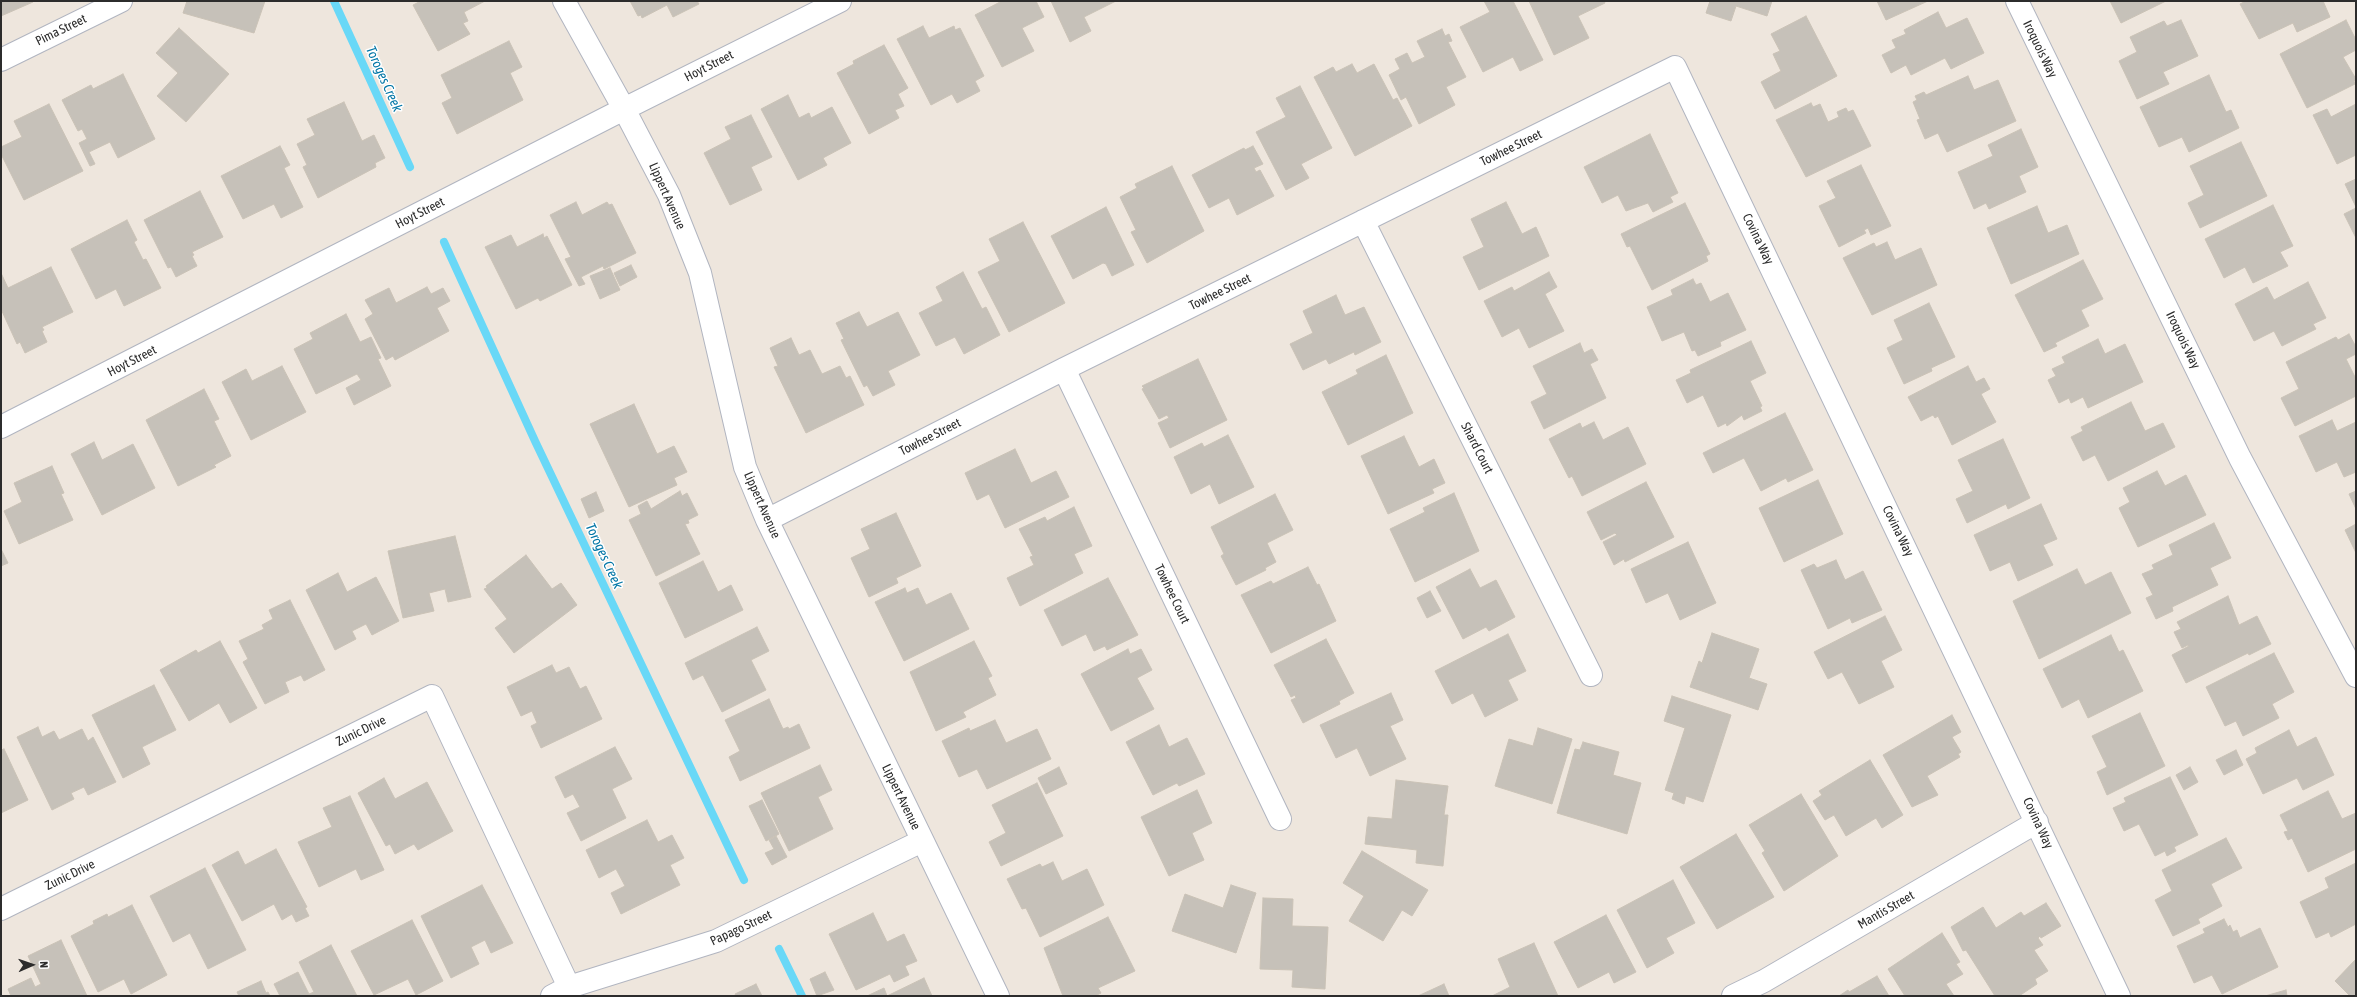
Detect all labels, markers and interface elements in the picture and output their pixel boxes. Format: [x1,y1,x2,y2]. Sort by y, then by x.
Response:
street label: Pima Street [33,11,89,49]
street label: Iroquois Way [2019,18,2061,80]
water label: Toroges Creek [362,43,406,115]
street label: Hoyt Street [682,47,736,85]
street label: Towhee Street [1477,126,1545,170]
street label: Lippert Avenue [645,160,689,232]
street label: Hoyt Street [393,194,447,232]
street label: Covina Way [1739,211,1777,267]
street label: Towhee Street [1186,270,1254,314]
street label: Iroquois Way [2162,309,2204,371]
street label: Hoyt Street [105,342,159,380]
street label: Towhee Street [897,415,963,459]
street label: Shard Court [1458,420,1496,476]
street label: Lippert Avenue [740,469,784,541]
street label: Covina Way [1879,503,1917,559]
water label: Toroges Creek [582,521,626,591]
street label: Towhee Court [1151,562,1193,626]
street label: Zunic Drive [334,712,388,750]
street label: Lippert Avenue [878,761,924,833]
street label: Covina Way [2019,795,2057,851]
street label: Zunic Drive [43,856,97,894]
street label: Mantis Street [1855,888,1917,932]
street label: Papago Street [708,907,774,949]
north arrow [12,945,52,985]
text: N [38,961,50,968]

